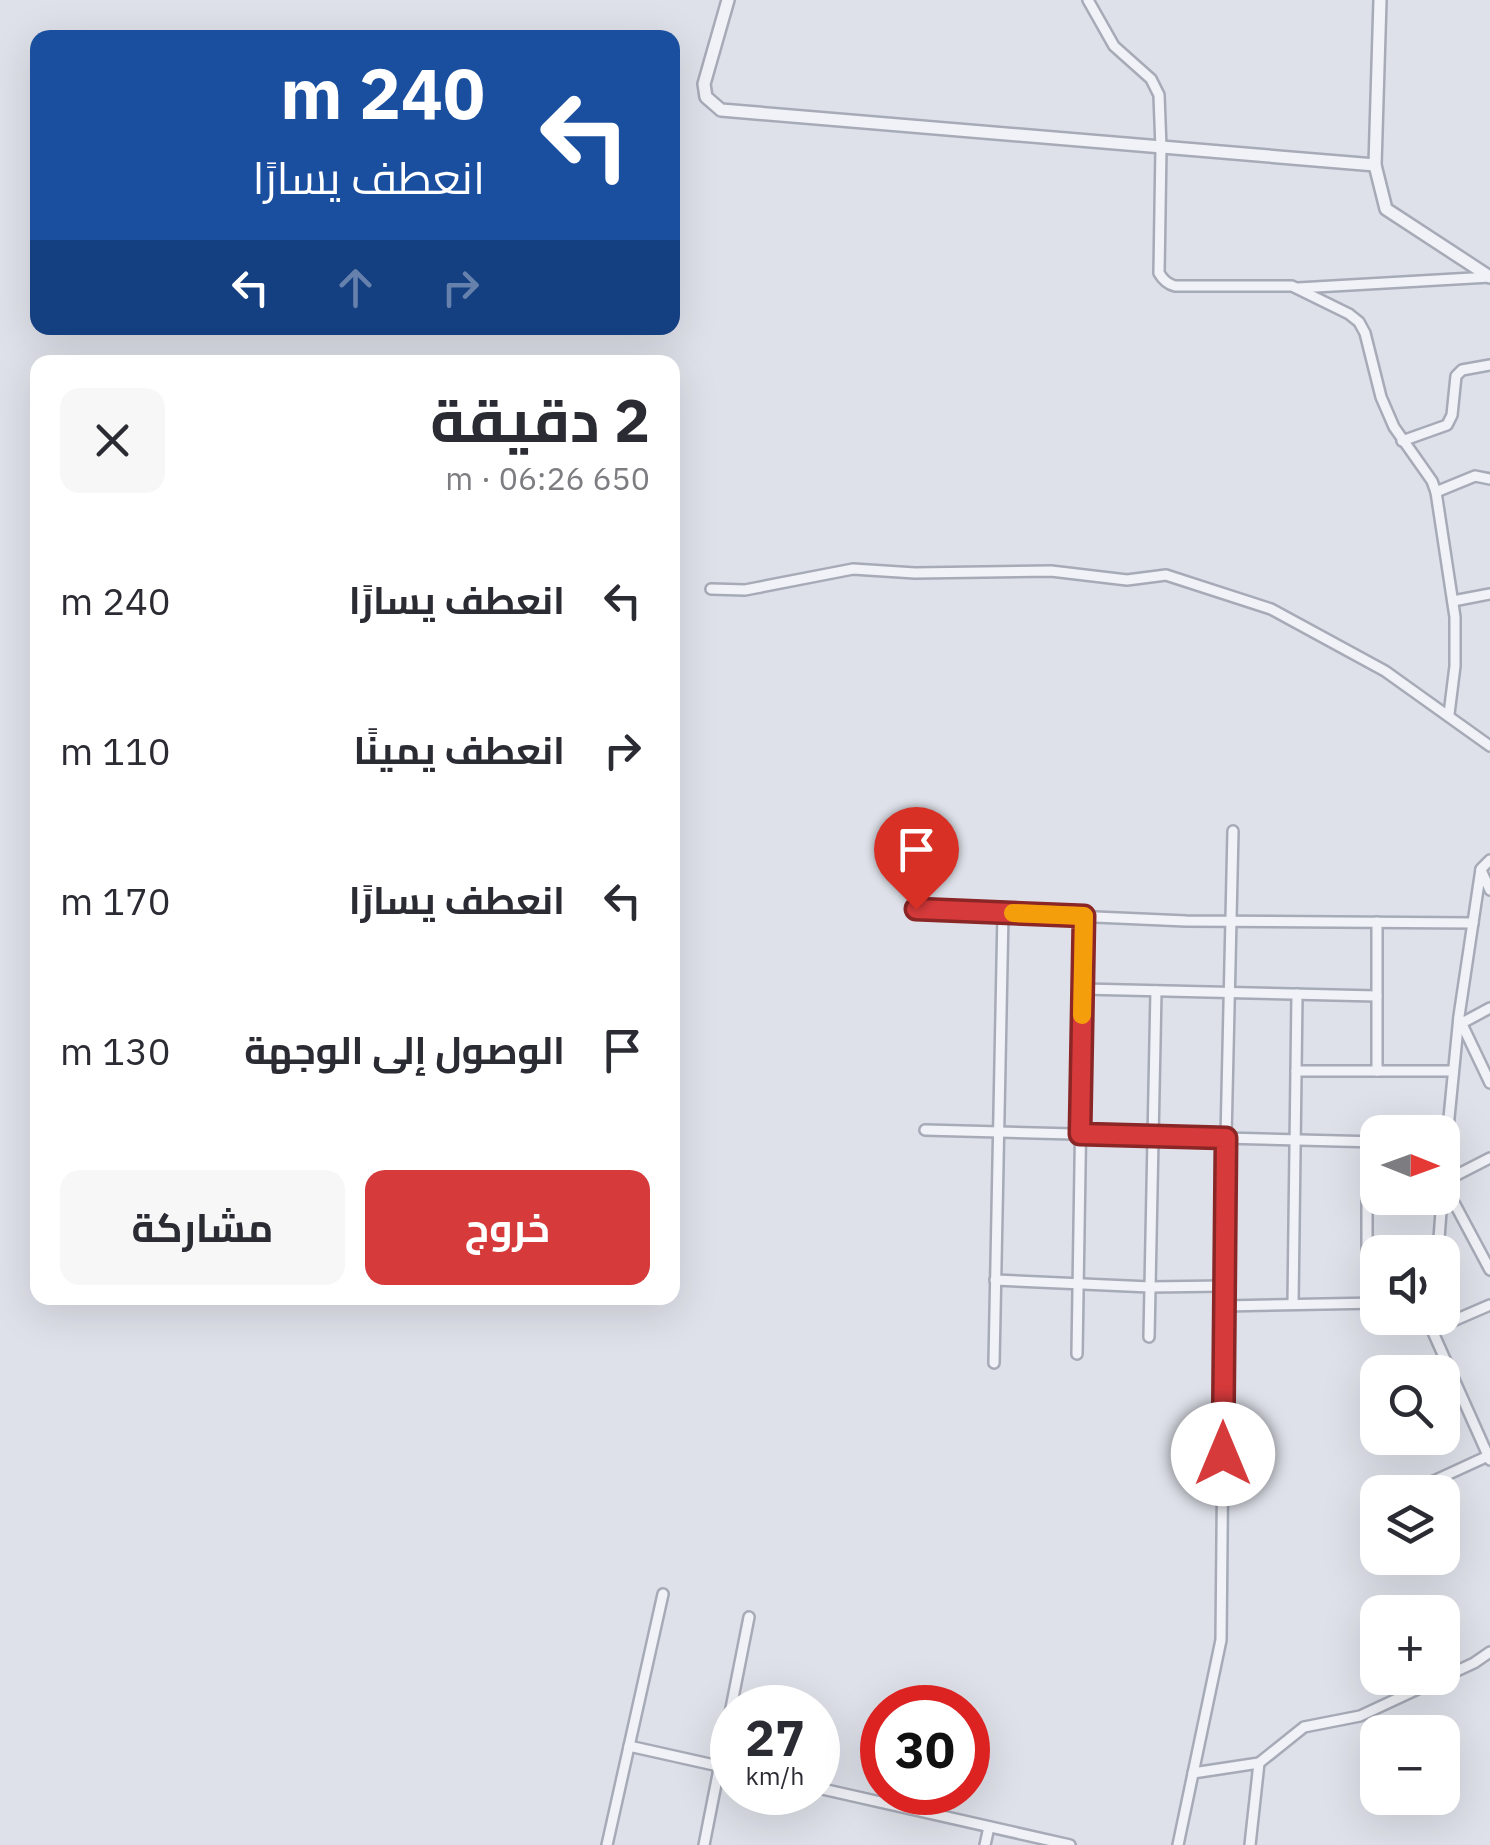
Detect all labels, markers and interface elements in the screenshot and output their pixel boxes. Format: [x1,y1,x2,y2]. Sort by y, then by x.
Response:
text: 240 m [280,47,485,138]
icon: left [520,70,650,200]
text: انعطف يسارًا [253,148,485,206]
icon: left [223,260,278,315]
icon: ahead [328,260,383,315]
icon: right [433,260,488,315]
text: 2 دقيقة [430,380,650,459]
button: close [60,388,165,493]
text: 650 m · 06:26 [445,457,650,499]
icon: left [595,573,650,628]
text: انعطف يسارًا [349,575,565,624]
text: 240 m [60,576,171,625]
icon: right [595,723,650,778]
text: انعطف يمينًا [353,725,565,774]
text: 110 m [60,726,171,775]
pin [874,807,959,910]
icon: arrive [889,822,944,877]
icon: left [595,873,650,928]
text: انعطف يسارًا [349,875,565,924]
text: 170 m [60,876,171,925]
icon: arrive [595,1023,650,1078]
text: الوصول إلى الوجهة [244,1025,565,1074]
text: 130 m [60,1026,171,1075]
north arrow [1360,1115,1460,1215]
map controls [1360,1115,1460,1815]
button: مشاركة [60,1170,345,1285]
button: خروج [365,1170,650,1285]
button: sound [1360,1235,1460,1335]
button: search [1360,1355,1460,1455]
position arrow [1171,1402,1275,1506]
button: layers [1360,1475,1460,1575]
button: + [1360,1595,1460,1695]
speed limit sign: 30 [860,1685,990,1815]
text: 27 [745,1705,805,1770]
button: − [1360,1715,1460,1815]
text: km/h [746,1759,804,1792]

